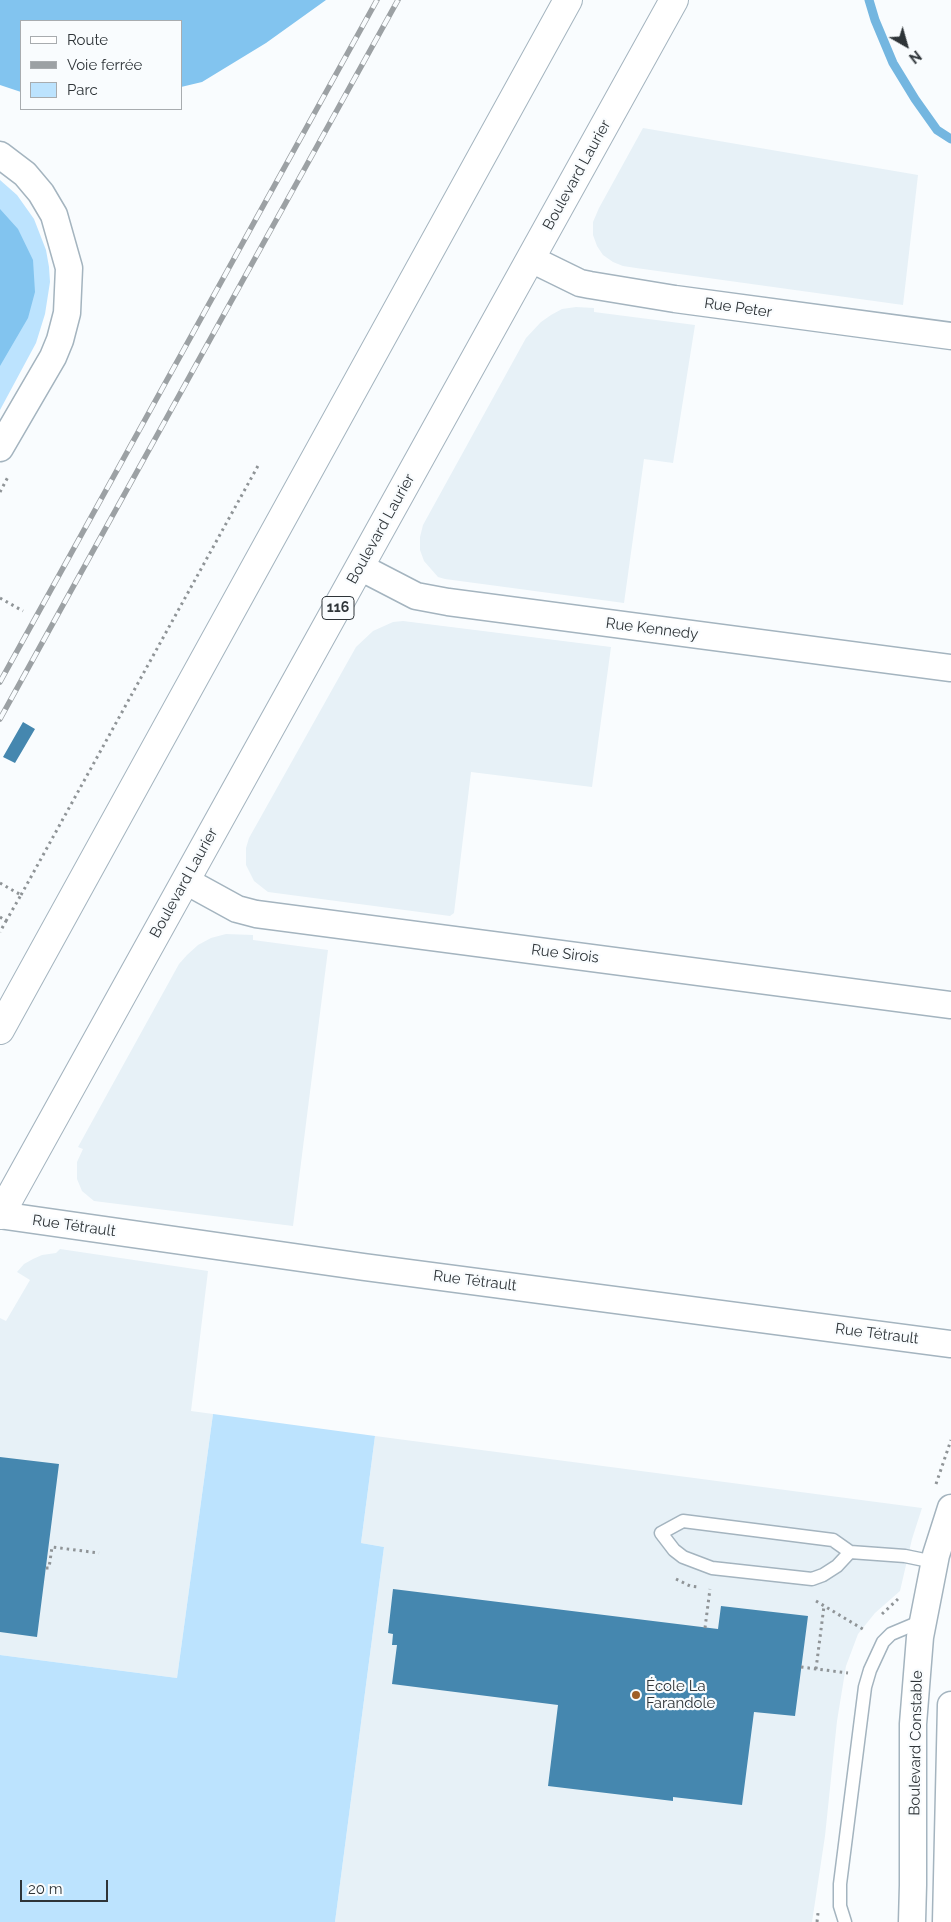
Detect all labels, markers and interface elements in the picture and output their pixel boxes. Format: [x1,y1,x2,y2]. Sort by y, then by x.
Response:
legend [20,20,182,110]
north arrow [881,20,931,70]
text: Route [67,31,108,49]
text: N [906,47,924,66]
text: Voie ferrée [67,56,142,74]
text: Parc [67,81,98,99]
street label: Boulevard Laurier [539,117,615,233]
street label: Rue Peter [703,294,773,322]
street label: Boulevard Laurier [343,471,419,587]
road number: 116 [322,596,354,620]
street label: Rue Kennedy [605,614,699,644]
street label: Boulevard Laurier [146,825,222,941]
street label: Rue Sirois [530,941,600,967]
street label: Rue Tétrault [31,1211,117,1241]
street label: Rue Tétrault [432,1267,518,1295]
street label: Rue Tétrault [834,1320,920,1348]
street label: Boulevard Constable [906,1670,926,1816]
place label: École La Farandole [646,1677,715,1712]
marker: École La Farandole [630,1689,642,1701]
scale bar [22,1870,110,1902]
text: 20 m [28,1880,63,1898]

